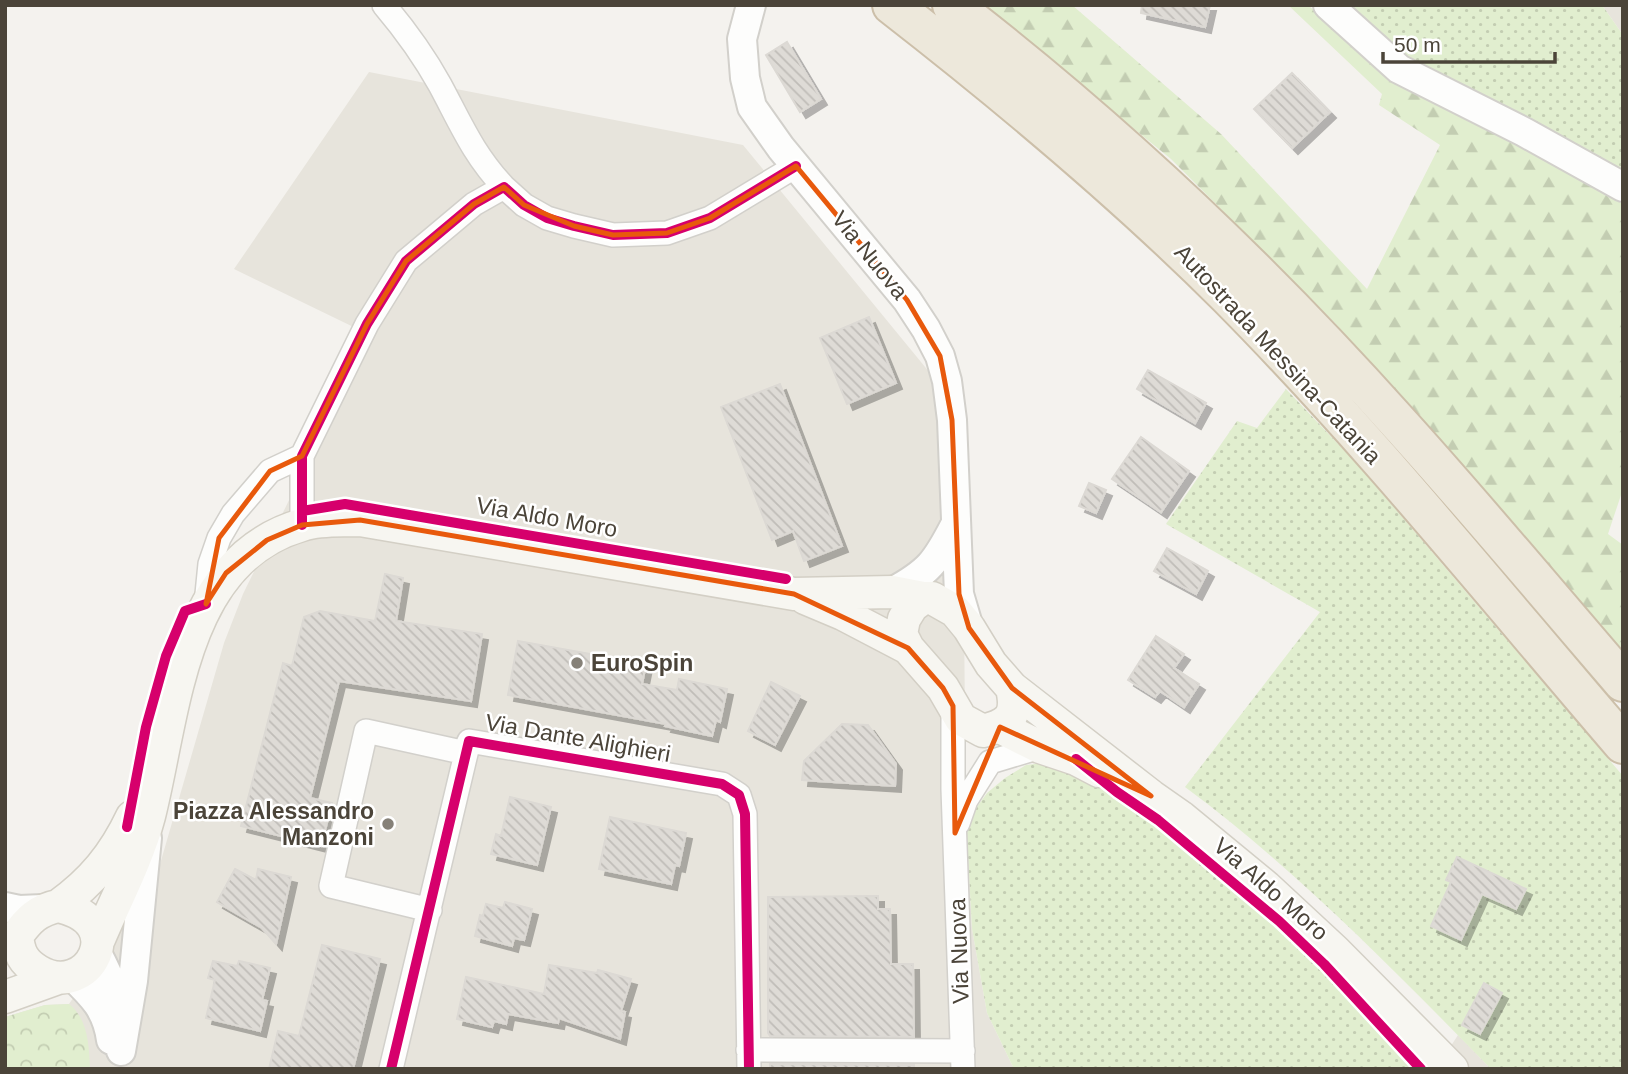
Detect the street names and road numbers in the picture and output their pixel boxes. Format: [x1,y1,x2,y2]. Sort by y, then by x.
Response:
street label: Via Nuova [827,206,913,304]
street label: Autostrada Messina-Catania [1170,239,1387,469]
street label: Via Aldo Moro [474,492,620,542]
street label: Via Dante Alighieri [483,709,673,767]
street label: Via Aldo Moro [1209,832,1333,946]
street label: Via Nuova [944,898,974,1004]

